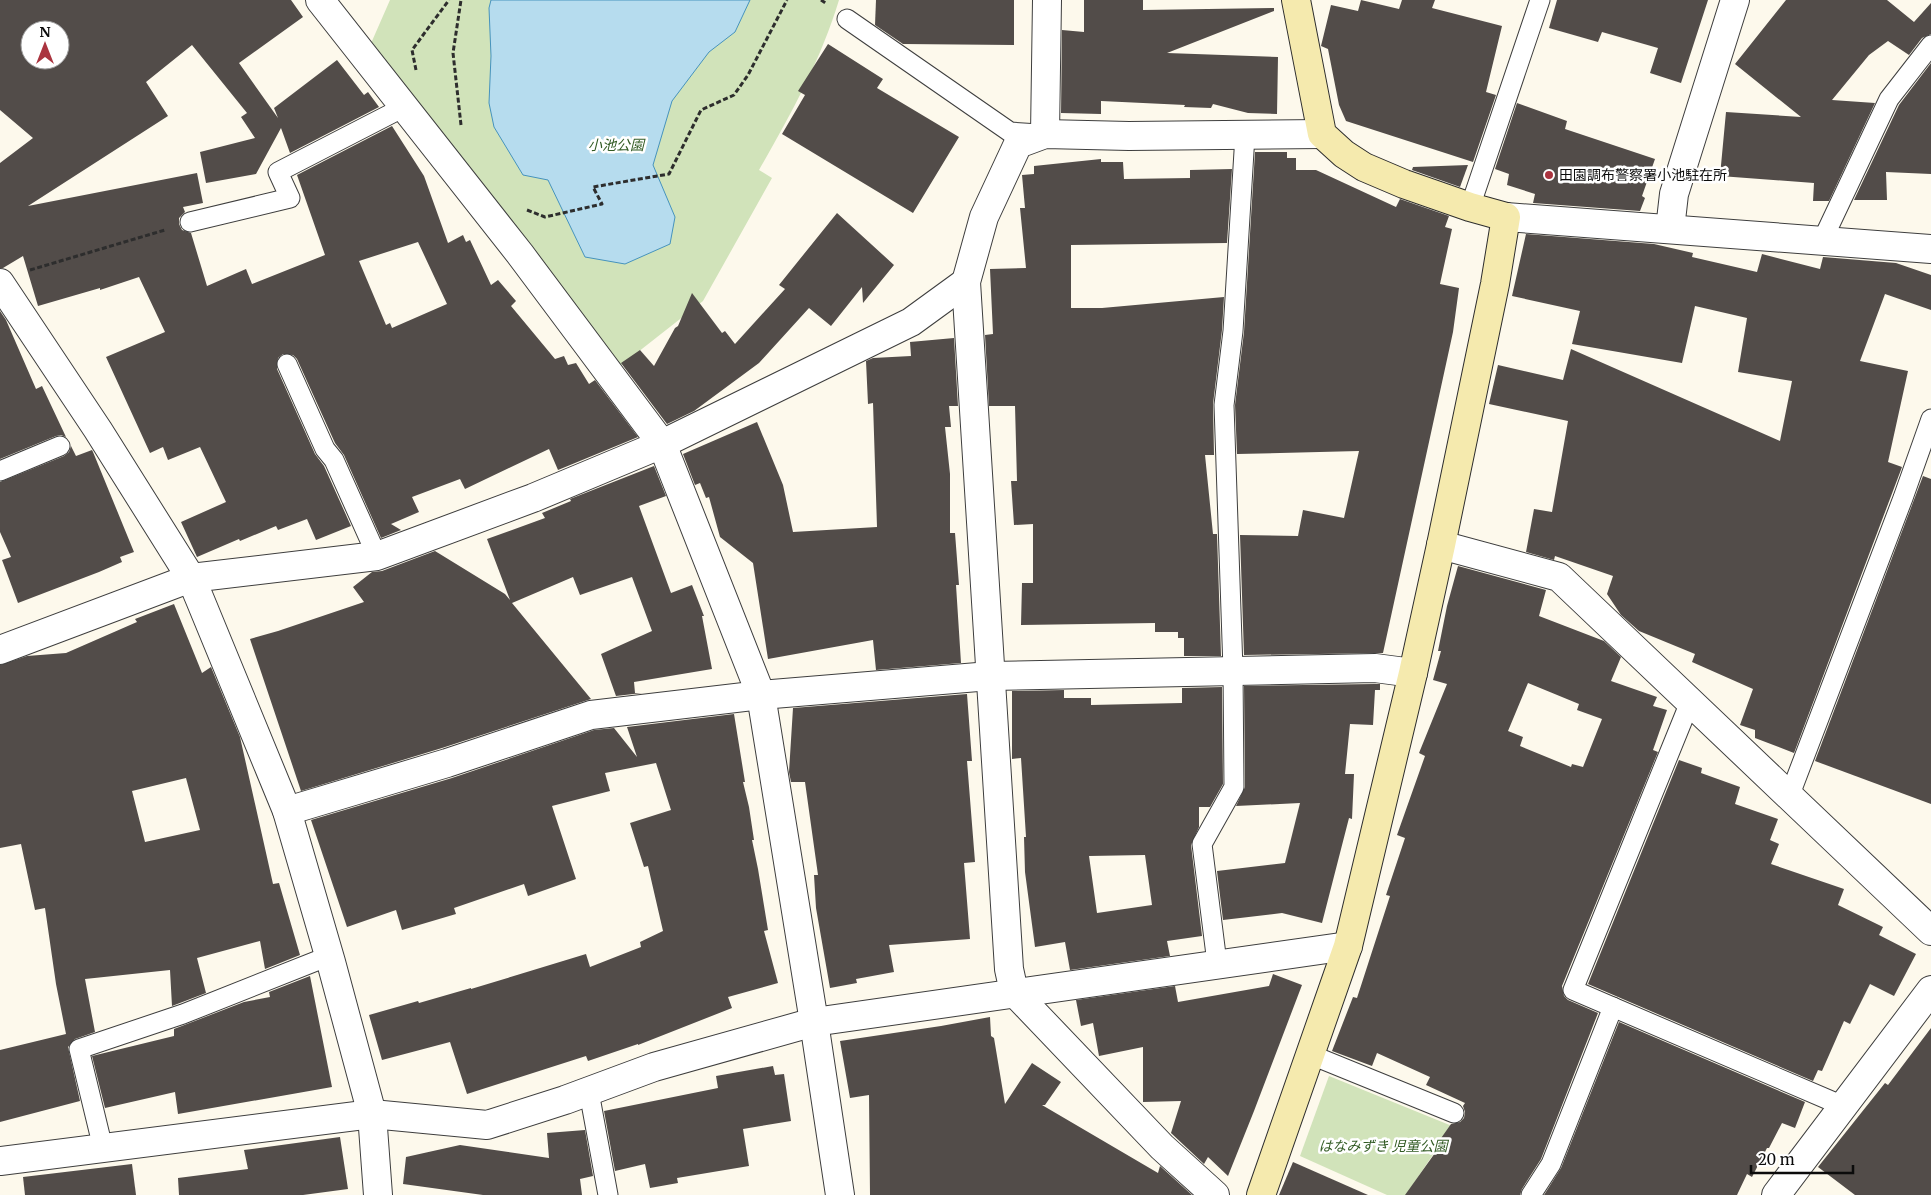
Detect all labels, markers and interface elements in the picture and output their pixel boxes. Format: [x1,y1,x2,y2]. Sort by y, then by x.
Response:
north arrow [20,20,70,70]
text: N [39,23,51,41]
park label: 小池公園 [588,136,646,154]
place label: 田園調布警察署小池駐在所 [1559,166,1727,184]
marker: 田園調布警察署小池駐在所 [1543,169,1555,181]
park label: はなみずき 児童公園 [1318,1137,1450,1155]
scale bar [1751,1142,1854,1174]
text: 20 m [1758,1150,1795,1169]

